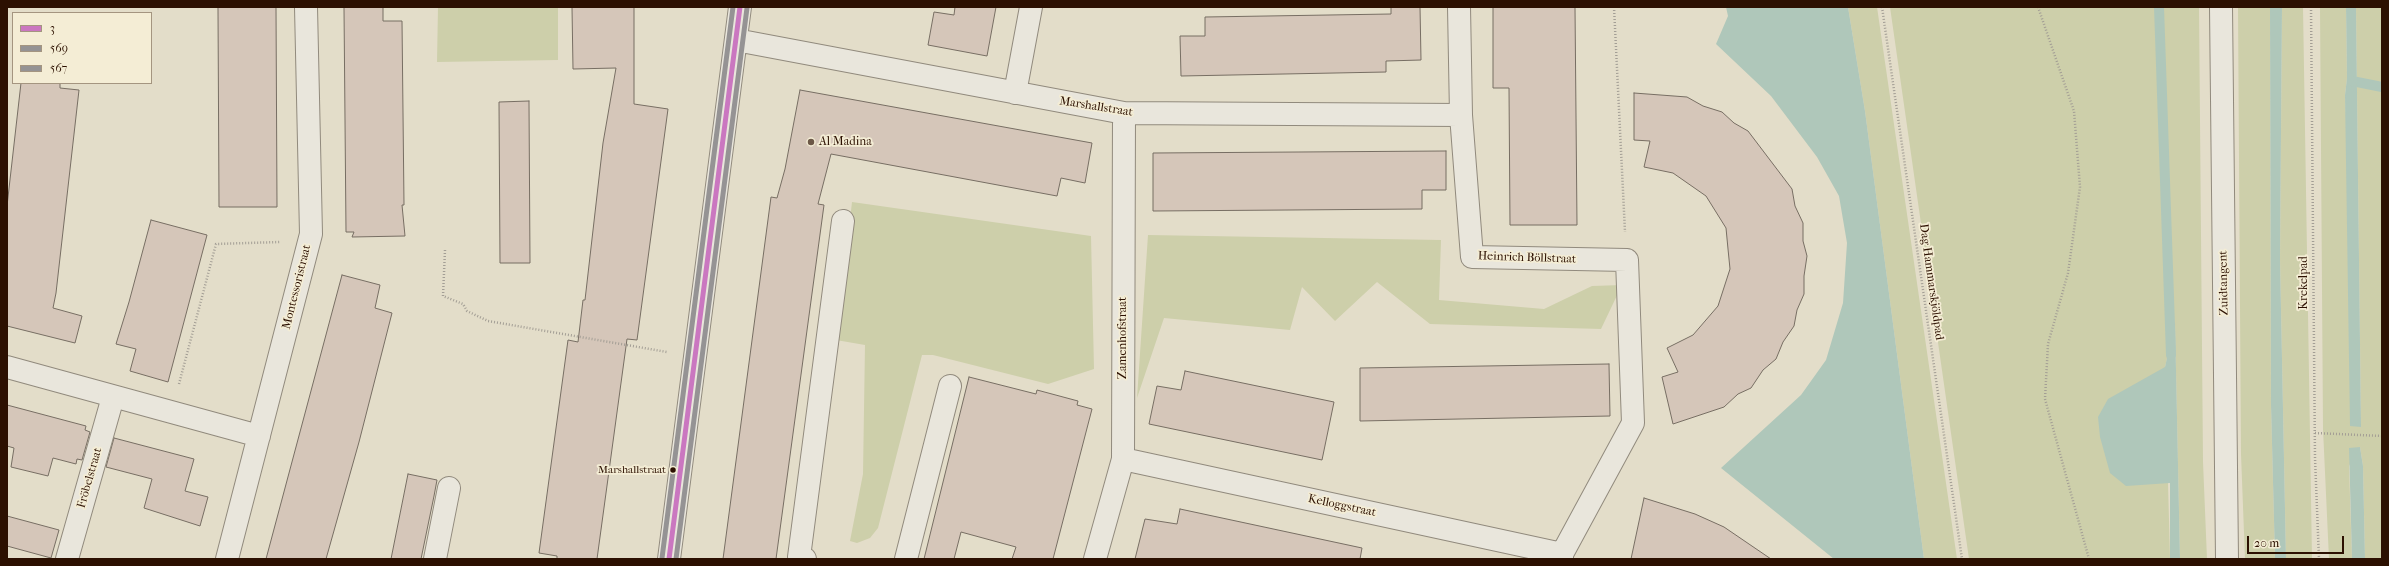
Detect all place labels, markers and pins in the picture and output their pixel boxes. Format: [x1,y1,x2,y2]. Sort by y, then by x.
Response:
place label: Al Madina [819,135,872,149]
marker: Al Madina [806,137,816,147]
place label: Marshallstraat [598,463,666,477]
marker: Marshallstraat [668,465,678,475]

